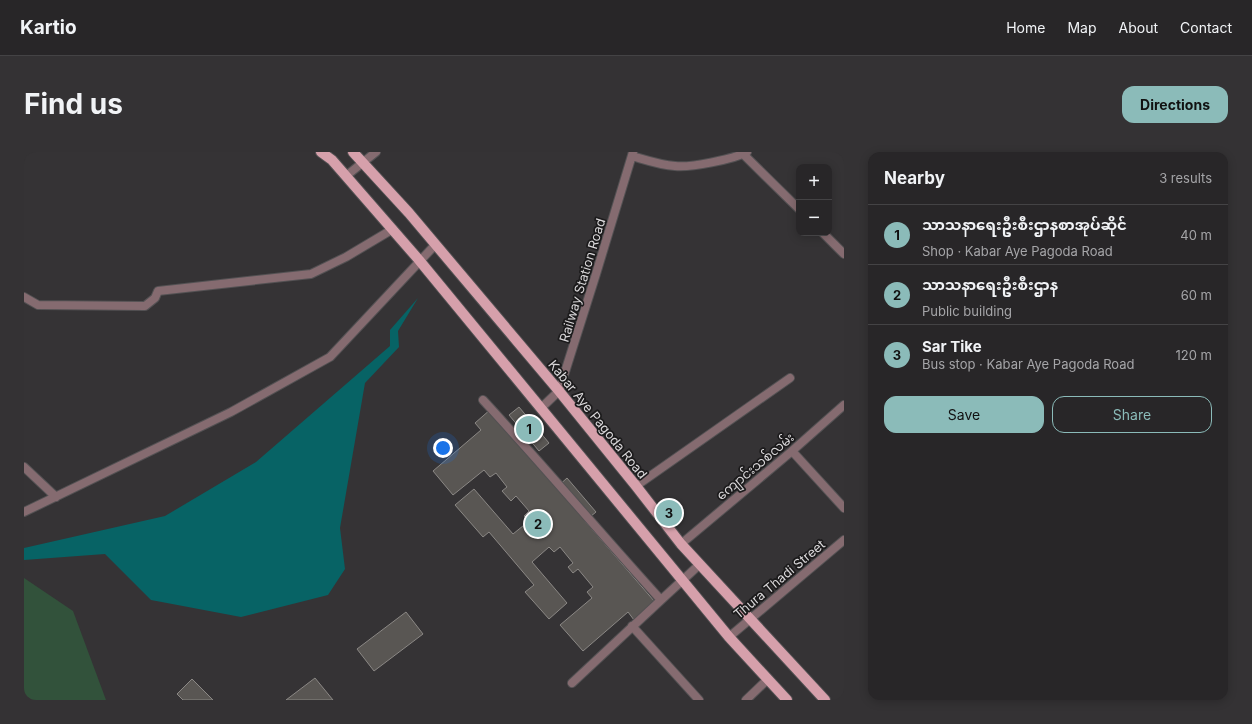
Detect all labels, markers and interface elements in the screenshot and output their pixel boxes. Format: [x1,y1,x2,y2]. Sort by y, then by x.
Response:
text: Kartio [20,16,77,39]
text: Home [1006,19,1045,36]
text: Map [1067,19,1097,36]
text: About [1119,19,1158,36]
text: Contact [1180,19,1232,36]
button: Directions [1122,86,1228,123]
text: Find us [24,87,123,121]
map controls [796,164,832,236]
button: + [796,164,832,200]
text: Nearby [884,168,945,188]
text: 3 results [1159,170,1212,186]
button: − [796,200,832,236]
text: သာသနာရေးဦးစီးဌာနစာအုပ်ဆိုင် [922,215,1127,234]
street label: Railway Station Road [556,216,608,344]
text: 1 [894,227,900,243]
text: 40 m [1180,227,1212,243]
text: Shop · Kabar Aye Pagoda Road [922,243,1113,259]
text: သာသနာရေးဦးစီးဌာန [922,275,1058,294]
text: 2 [893,287,901,303]
text: 60 m [1181,287,1212,303]
text: Public building [922,303,1012,319]
text: Sar Tike [922,337,982,356]
text: 3 [893,347,901,363]
text: 120 m [1176,347,1212,363]
street label: Kabar Aye Pagoda Road [545,356,651,482]
text: Bus stop · Kabar Aye Pagoda Road [922,356,1135,372]
button: Save [884,396,1044,433]
button: Share [1052,396,1212,433]
pin: 1 [516,414,542,444]
street label: ကျောင်းသစ်လမ်း [713,429,799,505]
your location [433,438,453,458]
pin: 3 [656,498,682,528]
pin: 2 [525,509,551,539]
street label: Thura Thadi Street [730,536,828,622]

